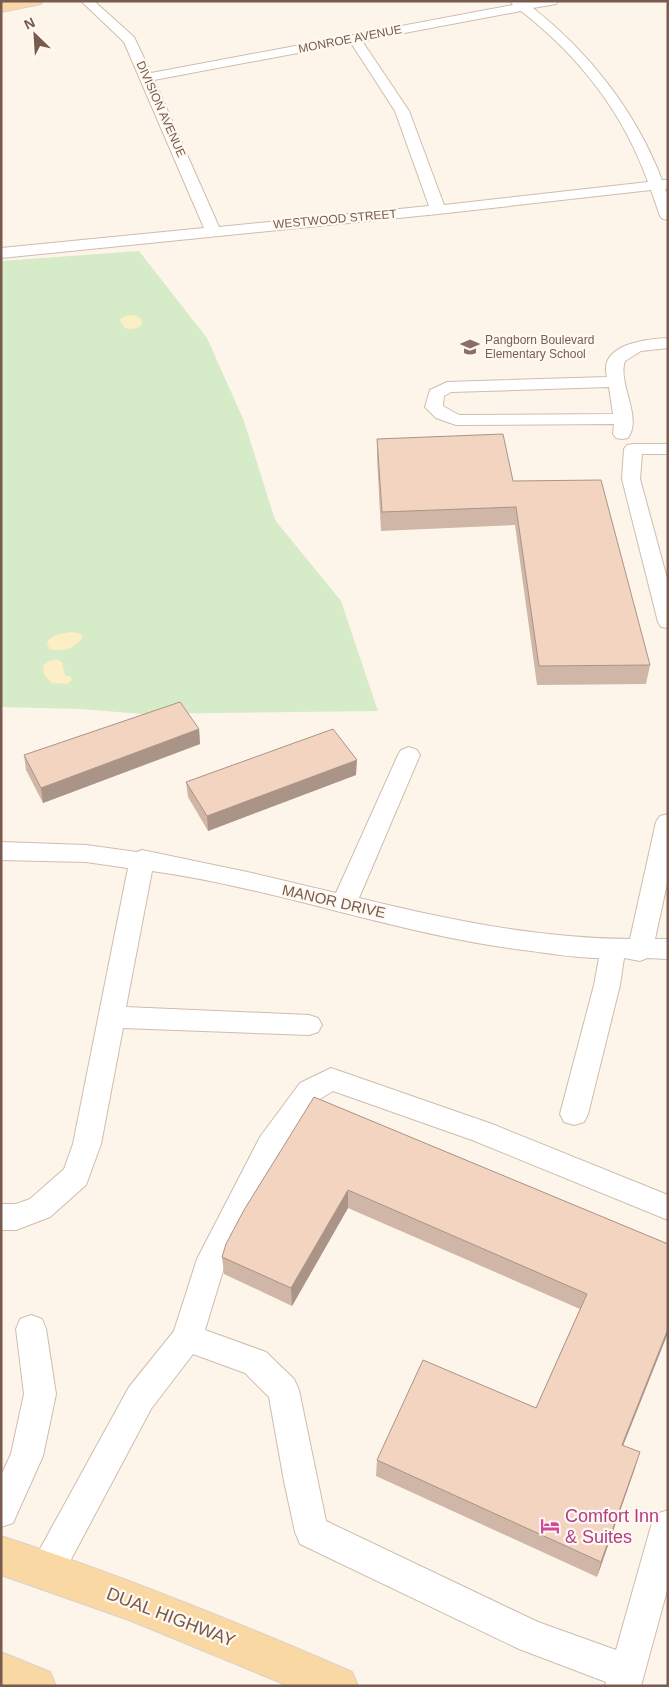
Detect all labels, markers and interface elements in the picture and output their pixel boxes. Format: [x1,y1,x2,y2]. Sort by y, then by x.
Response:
north arrow [10,10,60,60]
text: N [22,14,37,33]
street label: MONROE AVENUE [297,22,403,56]
street label: DIVISION AVENUE [133,59,189,159]
street label: WESTWOOD STREET [273,207,398,231]
place label: Pangborn Boulevard Elementary School [485,333,594,361]
school or university icon: Pangborn Boulevard Elementary School [459,336,481,358]
street label: MANOR DRIVE [281,881,387,921]
place label: Comfort Inn & Suites [565,1506,659,1547]
hotel icon: Comfort Inn & Suites [539,1515,561,1537]
street label: DUAL HIGHWAY [104,1583,238,1651]

